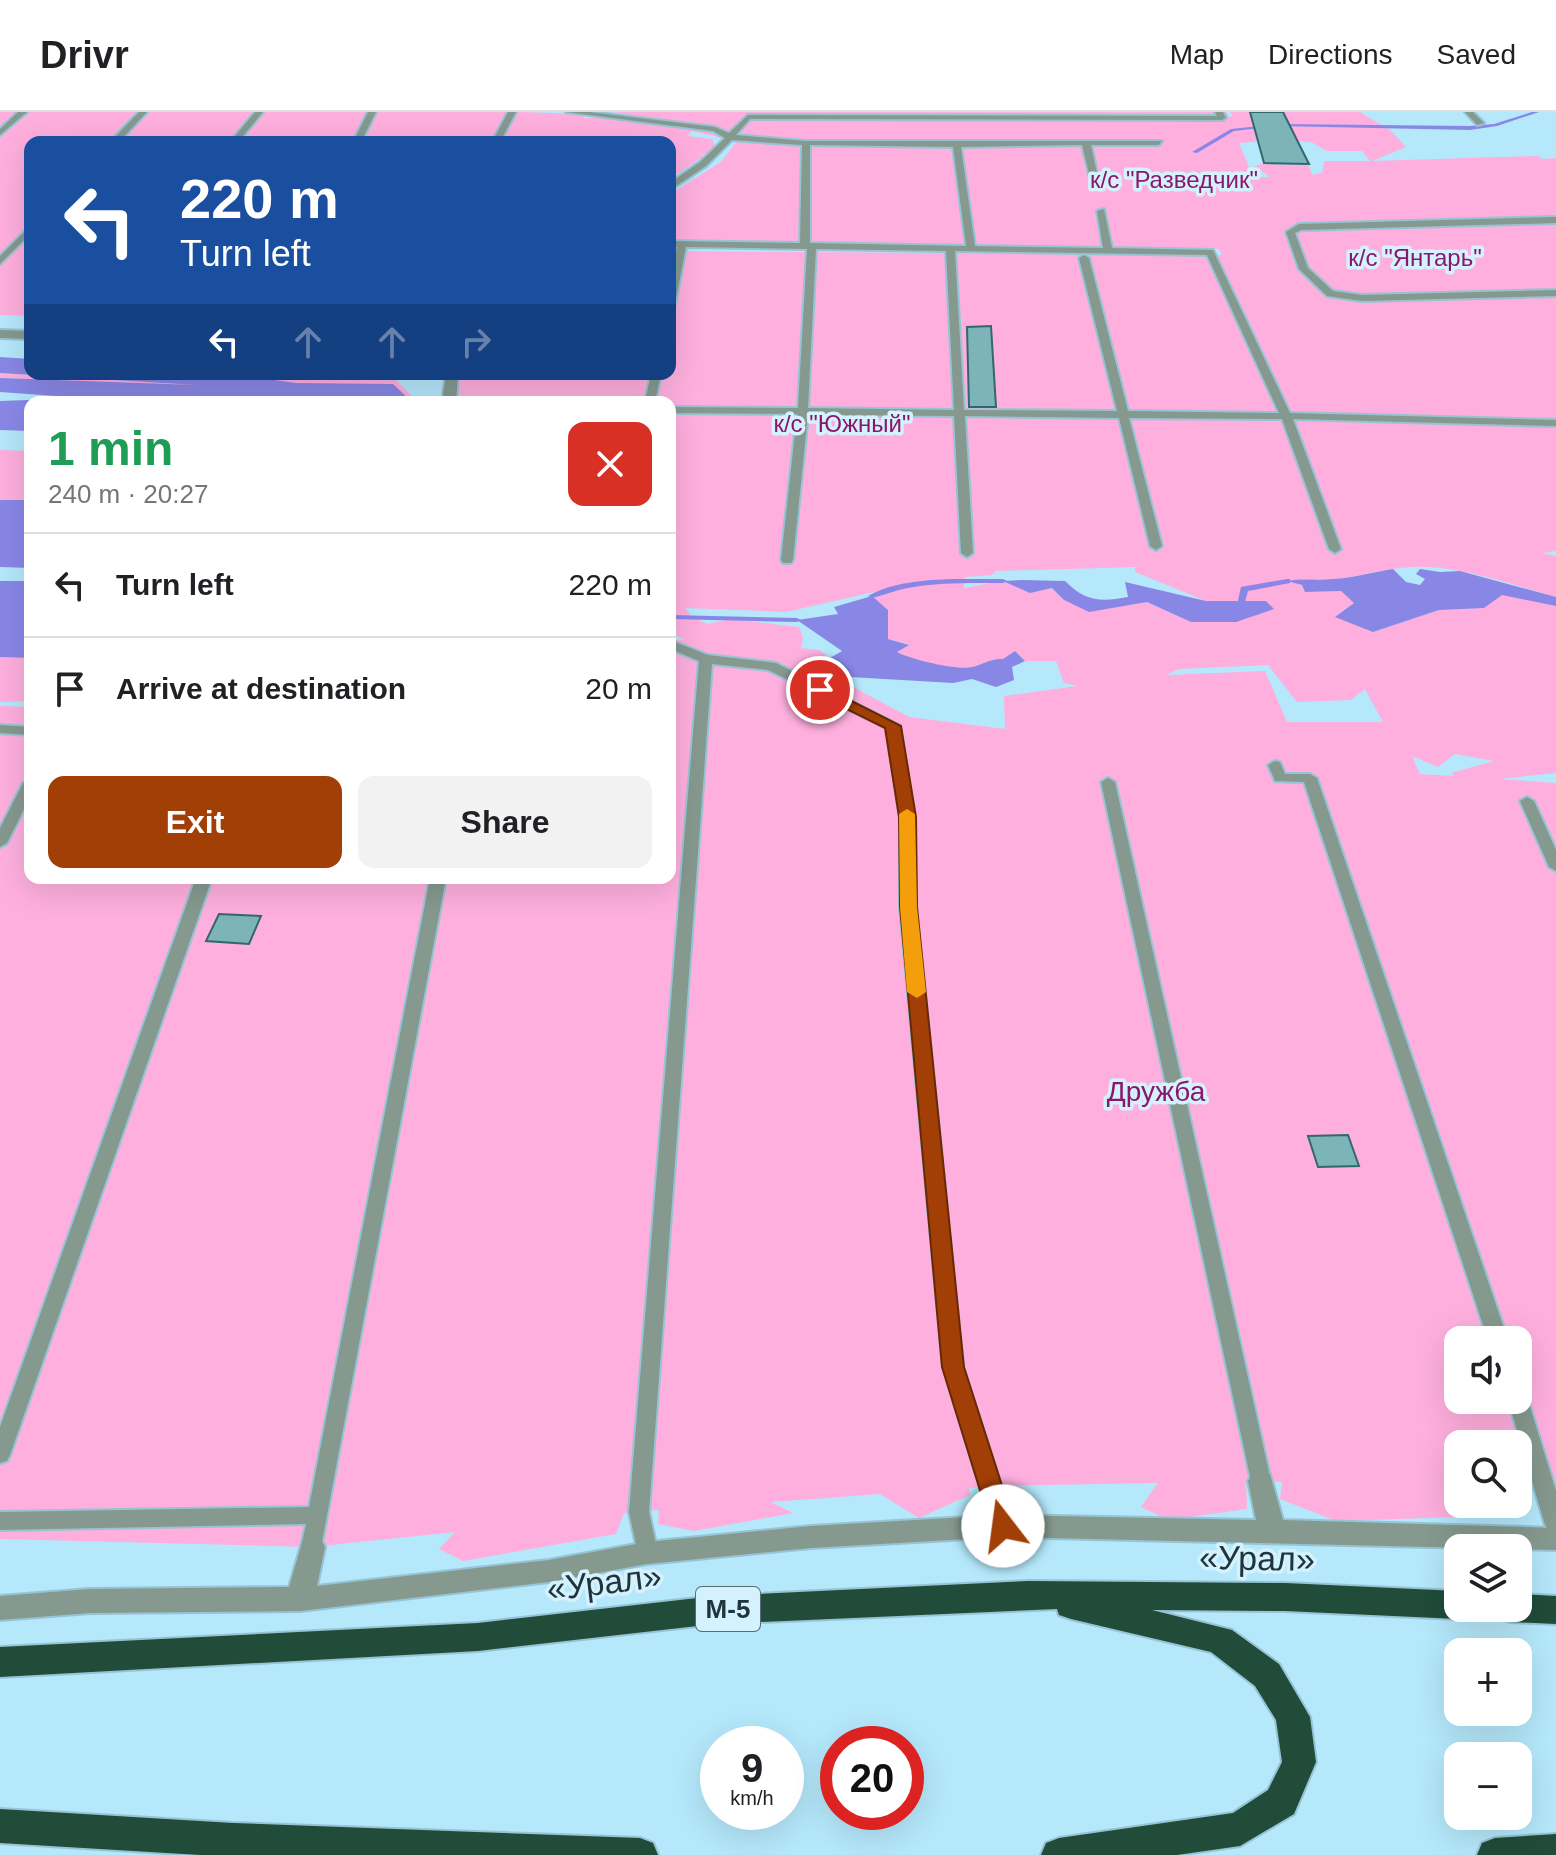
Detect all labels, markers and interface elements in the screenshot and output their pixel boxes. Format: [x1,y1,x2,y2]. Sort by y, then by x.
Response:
text: Drivr [40,34,129,76]
text: Map [1170,39,1224,70]
text: Directions [1268,39,1393,70]
text: Saved [1437,39,1516,70]
park label: к/с "Разведчик" [1090,166,1258,193]
text: 220 m [180,167,339,230]
icon: left [48,168,152,272]
text: Turn left [180,233,311,274]
park label: к/с "Янтарь" [1348,244,1482,271]
icon: left [202,320,246,364]
icon: ahead [286,320,330,364]
icon: ahead [370,320,414,364]
icon: right [454,320,498,364]
park label: к/с "Южный" [773,410,911,437]
text: 1 min [48,422,173,475]
button: close [568,422,652,506]
text: 240 m · 20:27 [48,479,208,509]
icon: left [48,563,92,607]
text: Turn left [116,568,234,601]
text: 220 m [569,568,652,601]
pin [786,656,854,724]
icon: arrive [48,667,92,711]
icon: arrive [798,668,842,712]
text: Arrive at destination [116,672,406,705]
text: 20 m [585,672,652,705]
button: Exit [48,776,342,868]
button: Share [358,776,652,868]
park label: Дружба [1107,1076,1206,1107]
map controls [1444,1326,1532,1830]
button: sound [1444,1326,1532,1414]
button: search [1444,1430,1532,1518]
position arrow [961,1484,1045,1568]
button: layers [1444,1534,1532,1622]
street label: «Урал» [1199,1538,1315,1578]
street label: «Урал» [544,1556,664,1608]
road number: М-5 [696,1587,760,1631]
button: + [1444,1638,1532,1726]
speed limit sign: 20 [820,1726,924,1830]
button: − [1444,1742,1532,1830]
text: 9 [741,1746,763,1790]
text: km/h [730,1787,774,1809]

